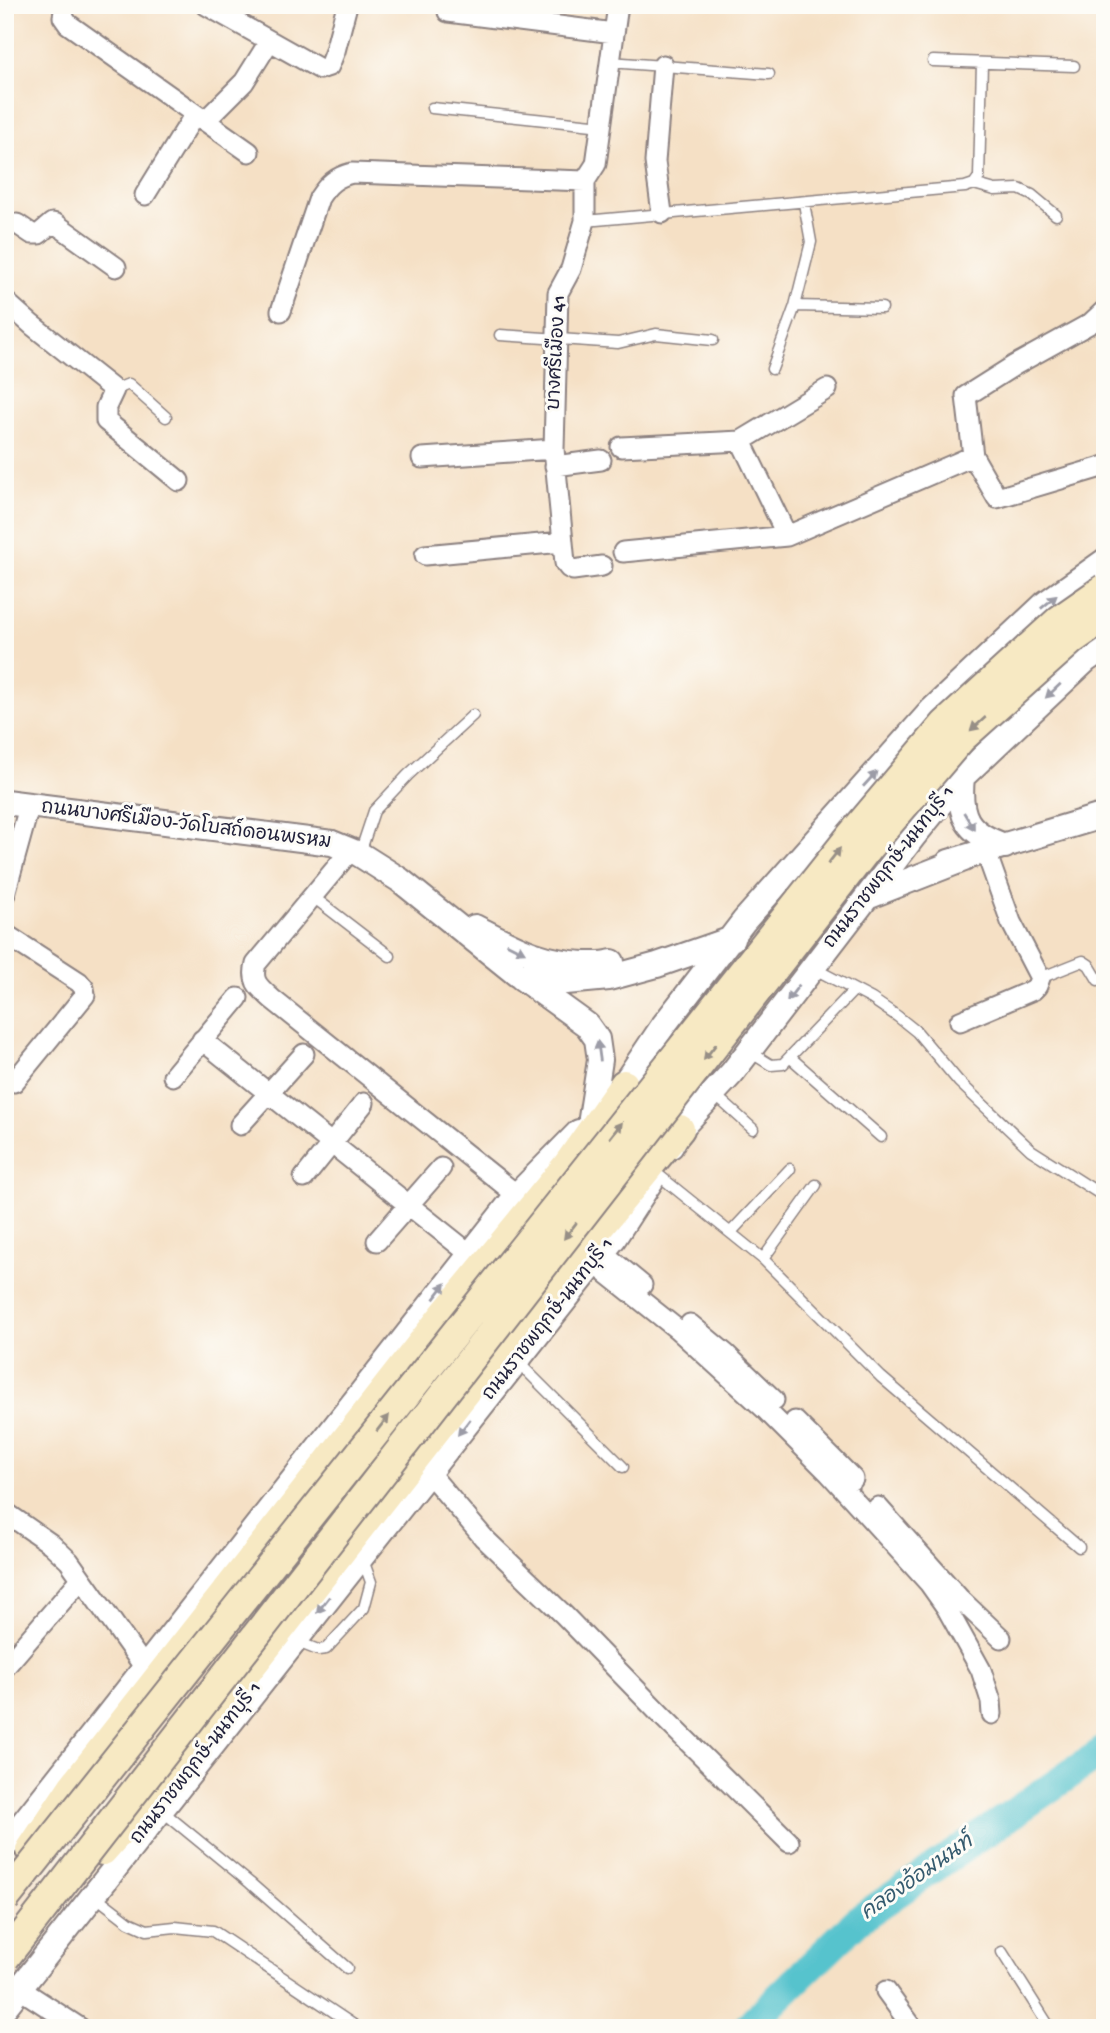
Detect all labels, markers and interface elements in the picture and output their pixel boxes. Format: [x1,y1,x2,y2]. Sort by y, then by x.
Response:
street label: บางศรีเมือง 41 [540,295,573,411]
one-way arrow [1041,595,1058,610]
one-way arrow [1045,683,1062,699]
one-way arrow [970,716,987,732]
one-way arrow [862,770,878,788]
street label: ถนนราชพฤกษ์-นนทบุรี 1 [816,780,961,954]
street label: ถนนบางศรีเมือง-วัดโบสถ์ดอนพรหม [40,793,333,855]
one-way arrow [962,811,975,831]
one-way arrow [826,848,841,865]
one-way arrow [506,942,526,953]
one-way arrow [786,983,801,1001]
one-way arrow [593,1040,604,1062]
one-way arrow [702,1042,717,1060]
one-way arrow [608,1122,623,1139]
one-way arrow [563,1222,578,1240]
street label: ถนนราชพฤกษ์-นนทบุรี 1 [475,1232,620,1406]
one-way arrow [433,1282,447,1300]
one-way arrow [375,1415,390,1432]
one-way arrow [458,1418,472,1436]
one-way arrow [316,1596,331,1614]
street label: ถนนราชพฤกษ์-นนทบุรี 1 [123,1676,268,1850]
water label: คลองอ้อมนนท์ [854,1825,983,1927]

